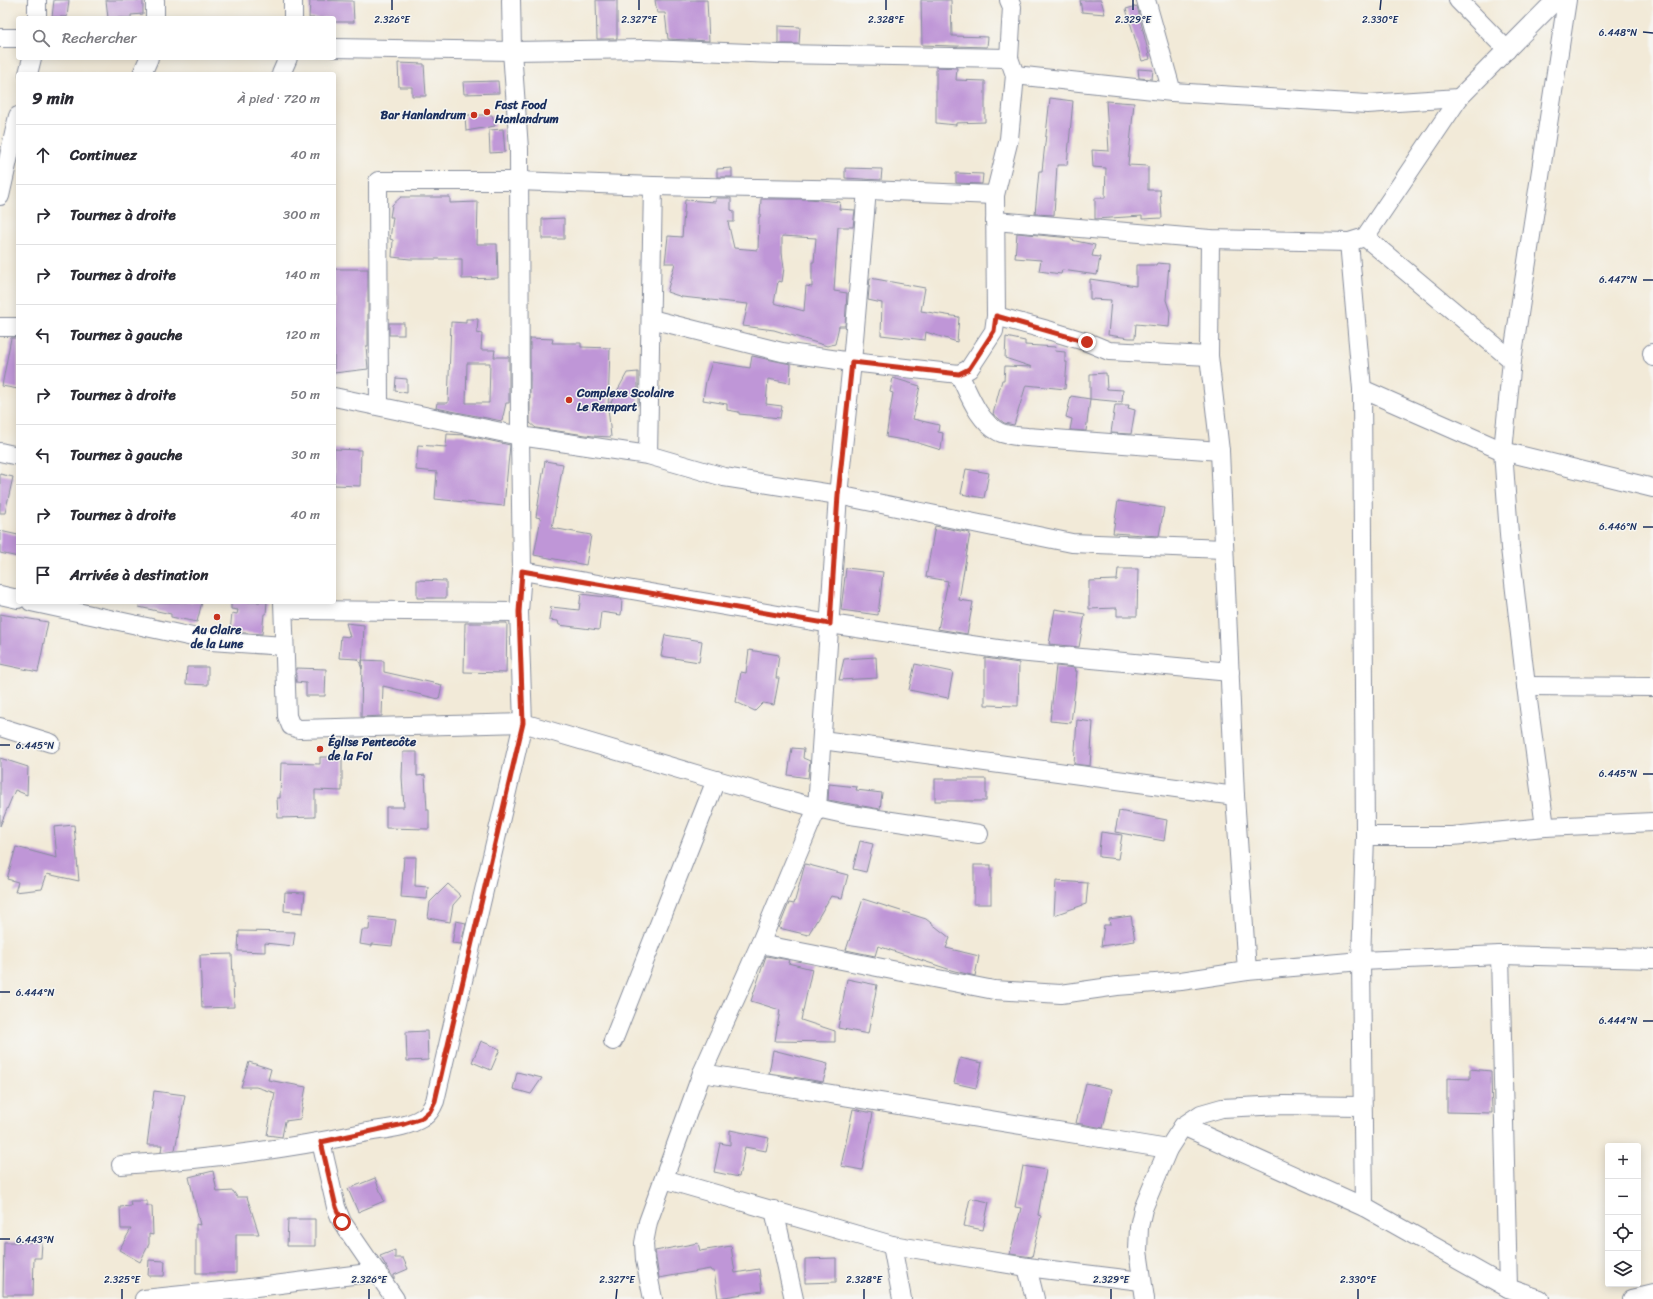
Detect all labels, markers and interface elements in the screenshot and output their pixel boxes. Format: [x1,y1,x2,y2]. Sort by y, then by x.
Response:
text: 2.326°E [374,11,411,29]
text: 2.327°E [621,11,658,29]
text: 2.328°E [868,11,905,29]
text: 2.329°E [1115,11,1152,29]
text: 2.330°E [1362,11,1399,29]
search box [16,16,336,60]
text: 6.448°N [1599,24,1637,42]
text: Rechercher [62,25,137,51]
icon: search [30,27,52,49]
text: 9 min [32,83,74,113]
text: À pied · 720 m [237,87,320,110]
place label: Fast Food Hanlandrum [494,94,559,130]
place label: Bar Hanlandrum [381,104,467,126]
marker: Fast Food Hanlandrum [482,107,492,117]
marker: Bar Hanlandrum [469,110,479,120]
text: Continuez [70,142,137,168]
text: 40 m [290,143,320,166]
icon: ahead [32,144,54,166]
text: Tournez à droite [70,202,176,228]
text: 300 m [283,203,320,226]
icon: right [32,204,54,226]
text: Tournez à droite [70,262,176,288]
text: 140 m [285,263,320,286]
icon: right [32,264,54,286]
text: 6.447°N [1599,271,1637,289]
text: Tournez à gauche [70,322,182,348]
text: 120 m [285,323,320,346]
icon: left [32,324,54,346]
route end [1078,333,1096,351]
text: Tournez à droite [70,382,176,408]
place label: Complexe Scolaire Le Rempart [576,382,675,418]
text: 50 m [290,383,320,406]
icon: right [32,384,54,406]
marker: Complexe Scolaire Le Rempart [564,395,574,405]
text: Tournez à gauche [70,442,182,468]
text: 30 m [291,443,320,466]
icon: left [32,444,54,466]
text: Tournez à droite [70,502,176,528]
text: 40 m [290,503,320,526]
icon: right [32,504,54,526]
text: 6.446°N [1599,518,1637,536]
text: Arrivée à destination [70,562,208,588]
icon: arrive [32,564,54,586]
marker: Au Claire de la Lune [212,612,222,622]
place label: Au Claire de la Lune [191,619,244,655]
place label: Église Pentecôte de la Foi [328,731,417,767]
text: 6.445°N [16,737,54,755]
marker: Église Pentecôte de la Foi [315,744,325,754]
text: 6.445°N [1599,765,1637,783]
text: 6.444°N [16,984,54,1002]
text: 6.444°N [1599,1012,1637,1030]
map controls [1605,1143,1641,1287]
button: + [1605,1143,1641,1179]
button: − [1605,1179,1641,1215]
route start [333,1213,351,1231]
button: locate [1605,1215,1641,1251]
text: 6.443°N [16,1231,54,1249]
button: layers [1605,1251,1641,1287]
text: 2.325°E [104,1271,141,1289]
text: 2.326°E [351,1271,388,1289]
text: 2.327°E [599,1271,636,1289]
text: 2.328°E [846,1271,883,1289]
text: 2.329°E [1093,1271,1130,1289]
text: 2.330°E [1340,1271,1377,1289]

